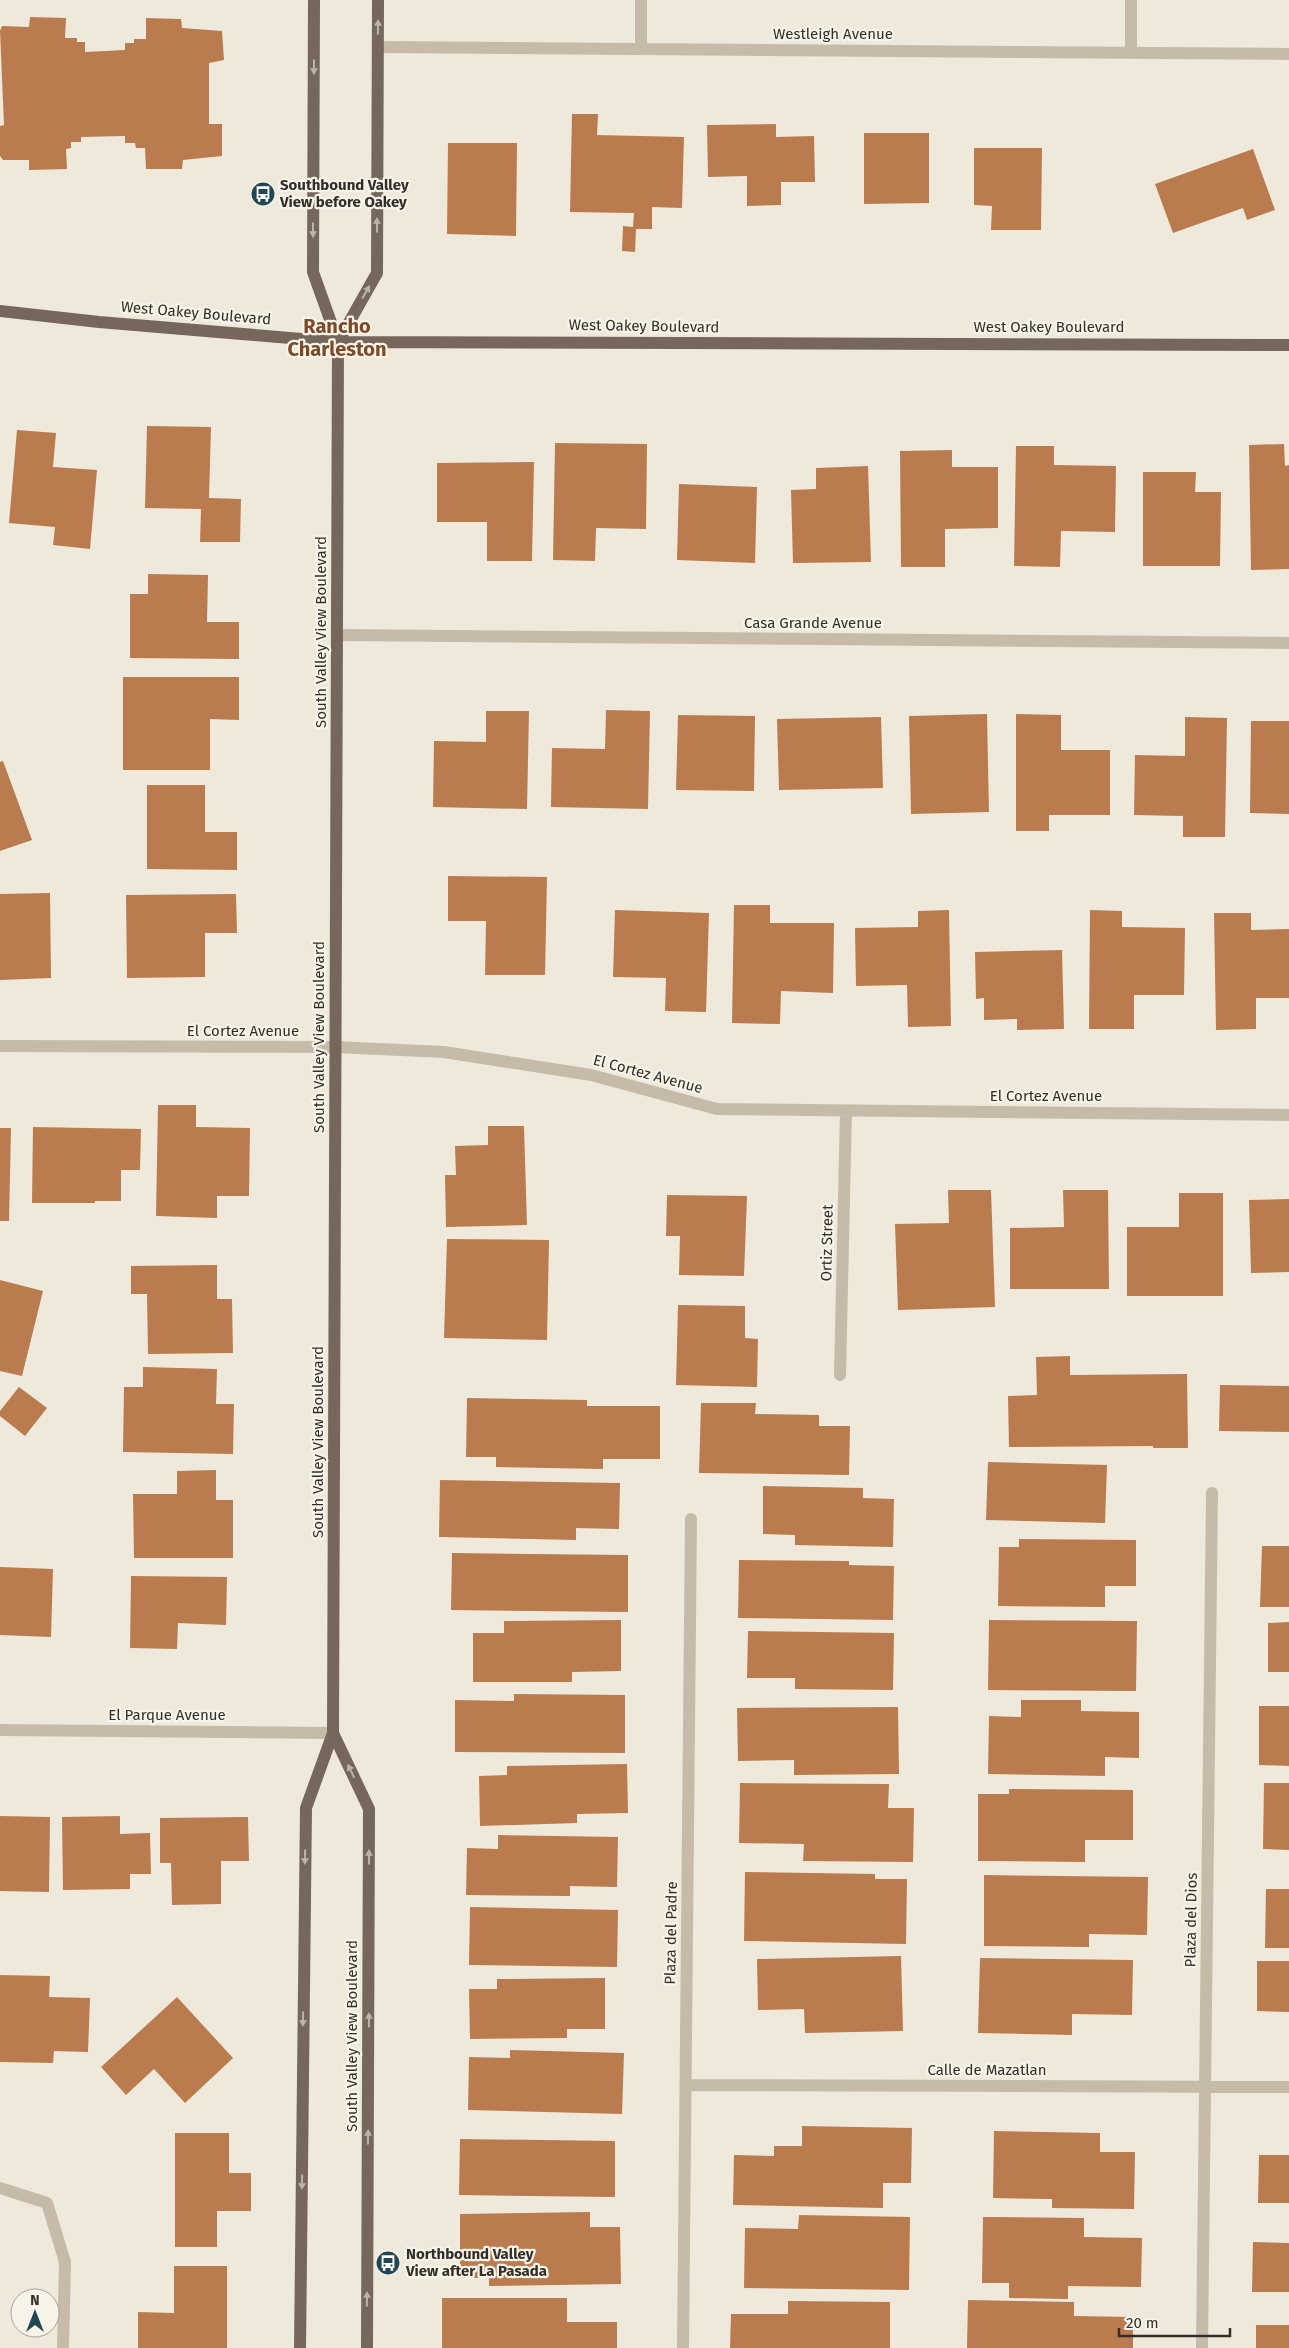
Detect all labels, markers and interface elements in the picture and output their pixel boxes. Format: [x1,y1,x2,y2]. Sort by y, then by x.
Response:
one-way arrow [374,19,382,35]
street label: Westleigh Avenue [773,25,893,43]
one-way arrow [310,59,318,75]
place label: Southbound Valley View before Oakey [279,176,409,211]
bus stop icon: Southbound Valley View before Oakey [250,181,276,207]
one-way arrow [373,216,381,232]
one-way arrow [309,222,317,238]
one-way arrow [362,285,370,300]
street label: West Oakey Boulevard [120,297,272,329]
district label: Rancho Charleston [288,314,386,361]
street label: West Oakey Boulevard [568,316,720,336]
street label: West Oakey Boulevard [974,318,1124,336]
street label: South Valley View Boulevard [312,536,330,728]
street label: Casa Grande Avenue [744,614,882,632]
street label: South Valley View Boulevard [310,941,328,1133]
street label: El Cortez Avenue [187,1022,299,1040]
street label: El Cortez Avenue [591,1051,705,1097]
street label: El Cortez Avenue [990,1087,1102,1105]
street label: Ortiz Street [817,1204,837,1282]
street label: South Valley View Boulevard [309,1346,327,1538]
street label: El Parque Avenue [108,1706,226,1724]
one-way arrow [347,1764,355,1778]
one-way arrow [301,1849,309,1865]
one-way arrow [365,1849,373,1865]
street label: Plaza del Dios [1181,1873,1201,1967]
street label: Plaza del Padre [661,1881,681,1985]
street label: South Valley View Boulevard [343,1940,361,2132]
one-way arrow [299,2011,307,2027]
one-way arrow [365,2012,373,2028]
street label: Calle de Mazatlan [927,2061,1047,2079]
one-way arrow [365,2129,373,2145]
one-way arrow [297,2174,305,2190]
place label: Northbound Valley View after La Pasada [405,2245,547,2280]
bus stop icon: Northbound Valley View after La Pasada [375,2250,401,2276]
north arrow [10,2288,60,2338]
one-way arrow [363,2291,371,2307]
text: N [30,2292,40,2309]
scale bar [1119,2306,1230,2338]
text: 20 m [1126,2314,1159,2332]

